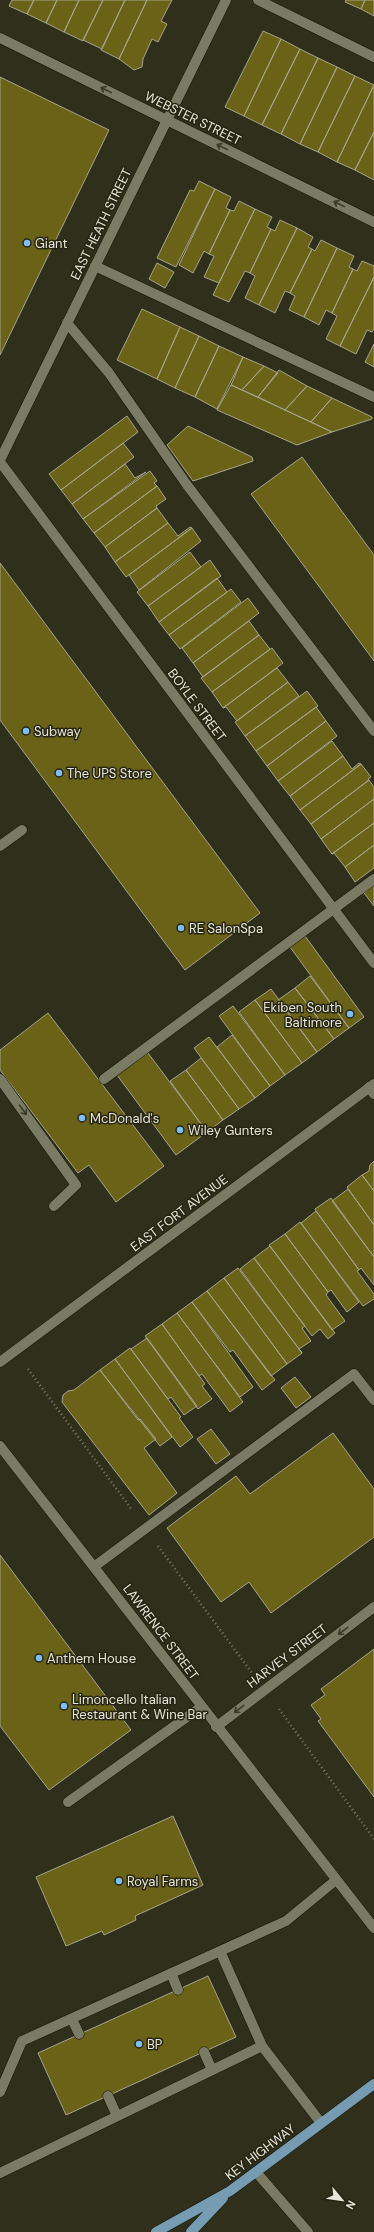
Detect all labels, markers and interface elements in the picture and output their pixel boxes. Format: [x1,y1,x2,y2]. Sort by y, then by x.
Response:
one-way arrow [100,86,112,93]
street label: WEBSTER STREET [142,87,244,149]
one-way arrow [217,143,229,150]
street label: EAST HEATH STREET [67,166,135,282]
one-way arrow [333,200,345,207]
place label: Giant [35,235,68,252]
marker: Giant [22,238,32,248]
street label: BOYLE STREET [164,665,230,745]
place label: Subway [34,723,81,740]
marker: Subway [21,726,31,736]
place label: The UPS Store [67,765,152,782]
marker: The UPS Store [54,768,64,778]
place label: RE SalonSpa [189,920,263,937]
marker: RE SalonSpa [176,923,186,933]
place label: Ekiben South Baltimore [263,999,342,1031]
marker: Ekiben South Baltimore [345,1009,355,1019]
one-way arrow [19,1105,27,1116]
place label: McDonald's [90,1110,159,1127]
marker: McDonald's [77,1113,87,1123]
place label: Wiley Gunters [188,1122,273,1139]
marker: Wiley Gunters [175,1125,185,1135]
street label: EAST FORT AVENUE [127,1171,231,1255]
street label: LAWRENCE STREET [119,1581,203,1683]
street label: HARVEY STREET [243,1620,331,1692]
one-way arrow [337,1626,348,1635]
place label: Anthem House [47,1650,136,1667]
marker: Anthem House [34,1653,44,1663]
place label: Limoncello Italian Restaurant & Wine Bar [72,1691,207,1723]
marker: Limoncello Italian Restaurant & Wine Bar [59,1701,69,1711]
one-way arrow [234,1705,245,1713]
place label: Royal Farms [127,1873,198,1890]
marker: Royal Farms [114,1876,124,1886]
place label: BP [147,2036,163,2053]
marker: BP [134,2039,144,2049]
street label: KEY HIGHWAY [222,2120,299,2184]
north arrow [322,2180,362,2220]
text: N [343,2198,359,2212]

